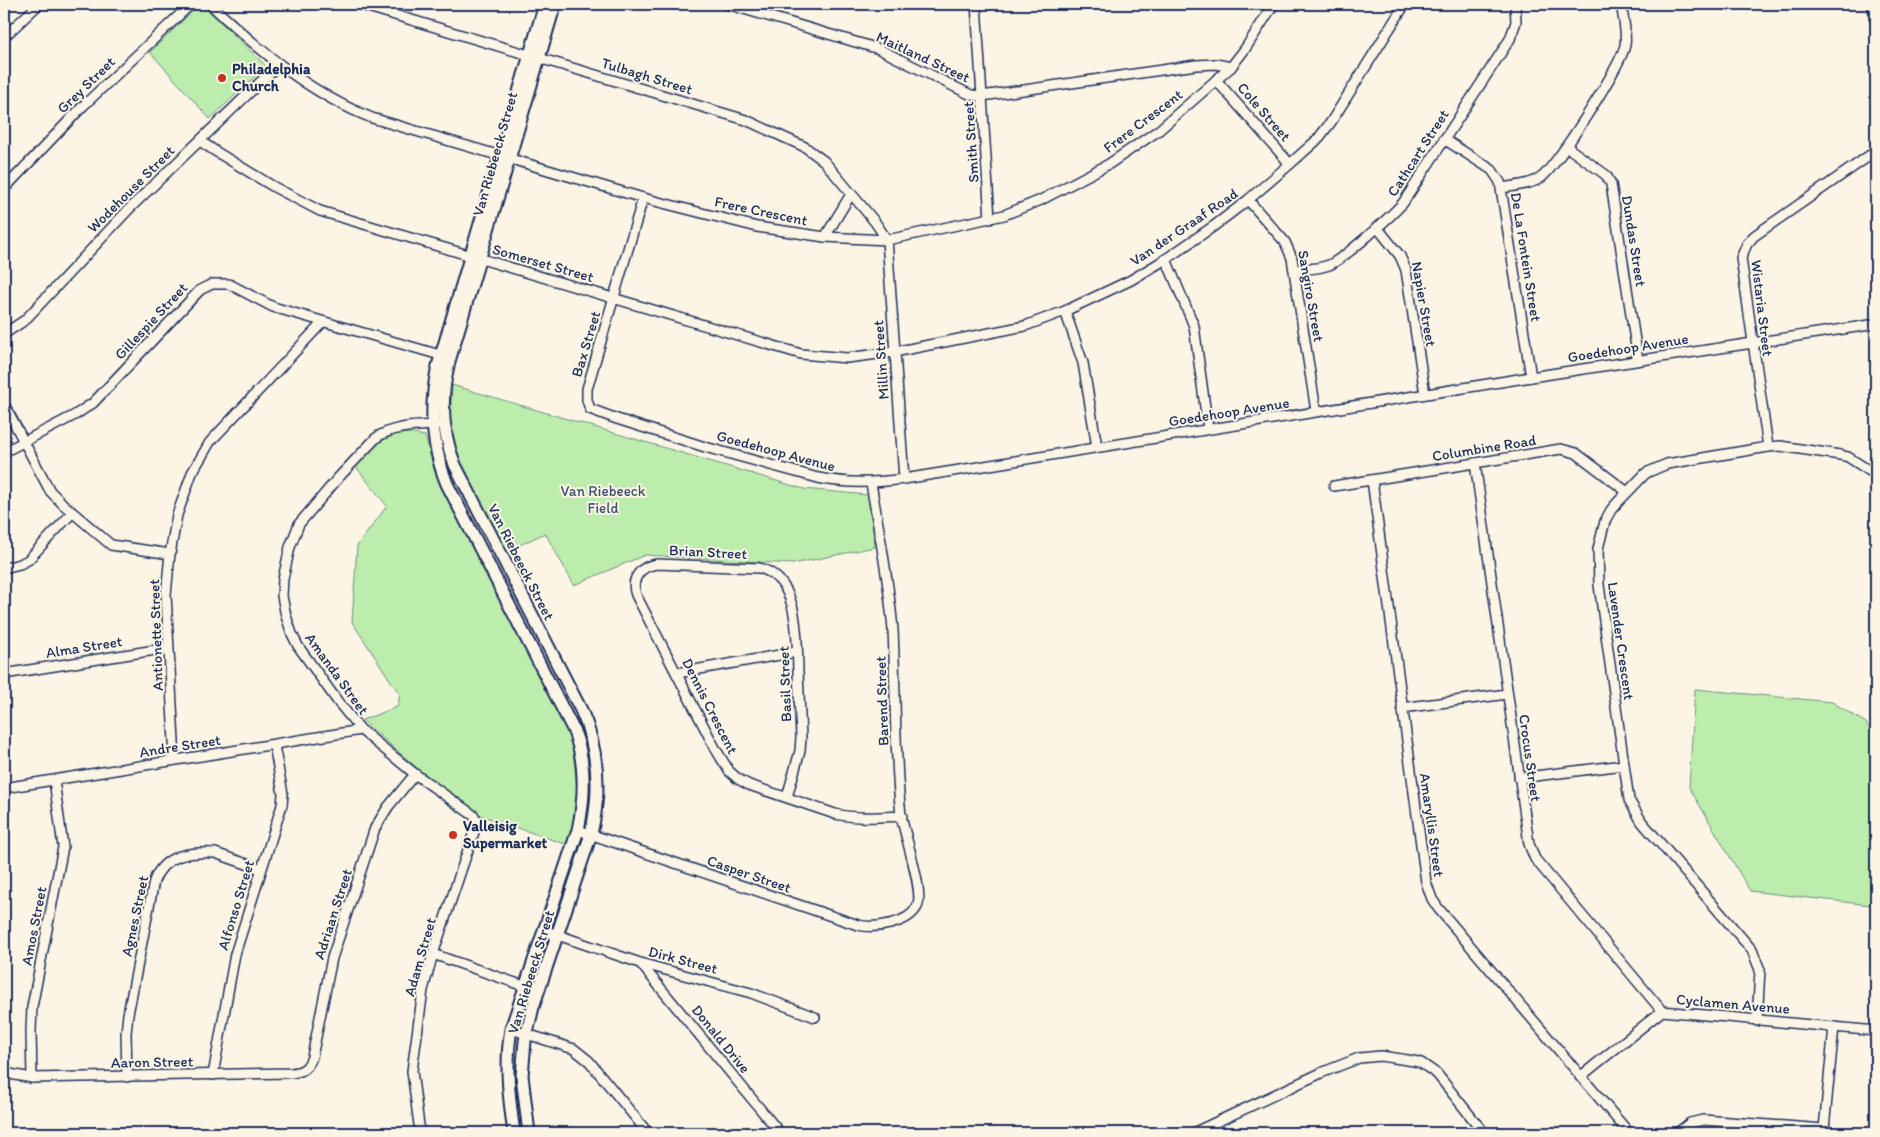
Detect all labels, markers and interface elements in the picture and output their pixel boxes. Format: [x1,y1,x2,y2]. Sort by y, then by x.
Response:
street label: Maitland Street [873,27,973,87]
street label: Grey Street [53,53,119,117]
street label: Tulbagh Street [599,54,695,98]
place label: Philadelphia Church [232,60,311,95]
marker: Philadelphia Church [216,72,228,84]
street label: Cole Street [1234,79,1295,145]
street label: Frere Crescent [1100,85,1186,157]
street label: Van Riebeeck Street [469,89,521,218]
street label: Smith Street [959,100,983,183]
street label: Cathcart Street [1383,106,1453,200]
street label: Wodehouse Street [84,141,179,236]
street label: Van der Graaf Road [1127,184,1241,270]
street label: De La Fontein Street [1507,191,1545,323]
street label: Frere Crescent [713,192,809,230]
street label: Dundas Street [1618,194,1650,288]
street label: Somerset Street [490,240,596,286]
street label: Sangiro Street [1294,249,1328,344]
street label: Wistaria Street [1747,259,1777,358]
street label: Napier Street [1408,260,1440,348]
street label: Gillespie Street [111,278,192,363]
street label: Bax Street [567,308,605,379]
street label: Millin Street [869,319,893,400]
street label: Goedehoop Avenue [1566,330,1690,366]
street label: Goedehoop Avenue [1167,394,1291,430]
street label: Goedehoop Avenue [715,427,837,475]
street label: Columbine Road [1431,431,1537,465]
park label: Van Riebeeck Field [560,482,646,517]
street label: Van Riebeeck Street [484,501,558,624]
street label: Brian Street [668,541,748,563]
street label: Antionette Street [145,578,167,691]
street label: Lavender Crescent [1604,581,1638,702]
street label: Amanda Street [301,630,373,719]
street label: Alma Street [45,632,124,662]
street label: Basil Street [775,645,795,722]
street label: Dennis Crescent [678,655,742,757]
street label: Barend Street [871,655,893,746]
street label: Crocus Street [1515,713,1545,803]
street label: Andre Street [138,731,222,761]
street label: Amaryllis Street [1416,772,1448,879]
place label: Valleisig Supermarket [463,817,548,853]
marker: Valleisig Supermarket [447,829,459,841]
street label: Casper Street [705,851,794,897]
street label: Alfonso Street [214,857,258,952]
street label: Adriaan Street [310,866,356,962]
street label: Agnes Street [118,874,152,958]
street label: Amos Street [18,885,51,967]
street label: Van Riebeeck Street [504,908,558,1036]
street label: Adam Street [400,915,440,998]
street label: Dirk Street [647,942,720,978]
street label: Cyclamen Avenue [1675,990,1791,1018]
street label: Donald Drive [688,1001,754,1077]
street label: Aaron Street [111,1052,194,1072]

